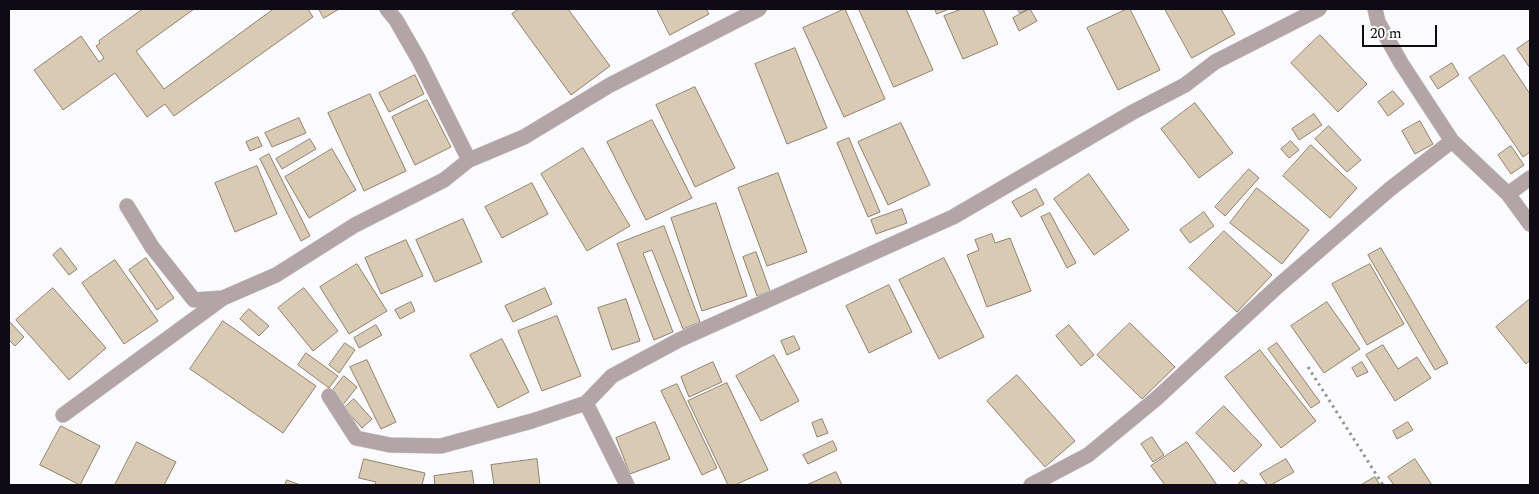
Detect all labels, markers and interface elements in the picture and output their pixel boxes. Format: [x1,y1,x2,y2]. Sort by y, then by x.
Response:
scale bar [1364,15,1439,47]
text: 20 m [1370,22,1402,45]

